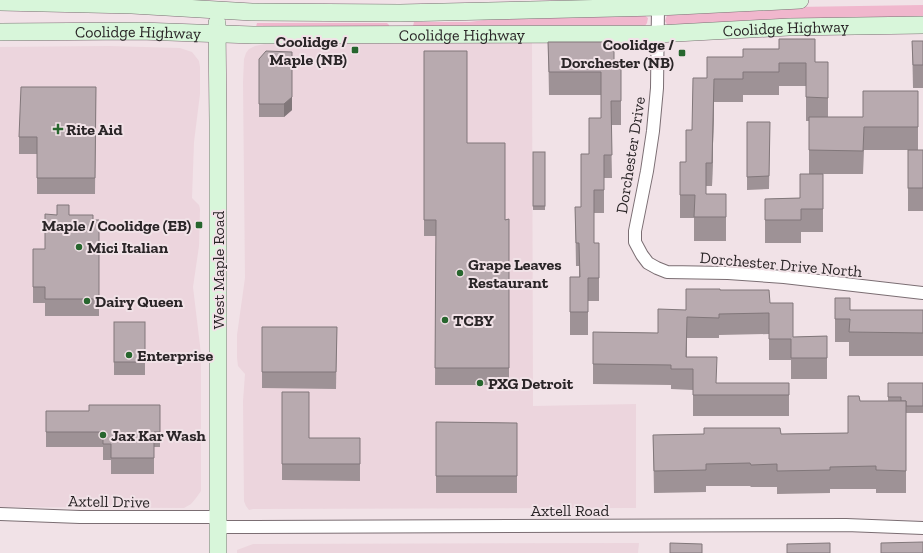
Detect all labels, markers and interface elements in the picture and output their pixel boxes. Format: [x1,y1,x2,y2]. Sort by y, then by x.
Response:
street label: Coolidge Highway [722,17,850,40]
street label: Coolidge Highway [75,22,202,43]
street label: Coolidge Highway [399,25,526,45]
place label: Coolidge / Maple (NB) [269,32,347,69]
place label: Coolidge / Dorchester (NB) [561,35,674,72]
marker: Coolidge / Maple (NB) [350,45,360,55]
marker: Coolidge / Dorchester (NB) [677,48,687,58]
street label: Dorchester Drive [612,95,649,215]
place label: Rite Aid [66,120,123,139]
marker: Rite Aid [53,124,63,134]
street label: West Maple Road [209,210,228,329]
place label: Maple / Coolidge (EB) [42,216,191,235]
marker: Maple / Coolidge (EB) [194,220,204,230]
place label: Mici Italian [87,238,169,257]
marker: Mici Italian [74,242,84,252]
street label: Dorchester Drive North [699,248,863,281]
place label: Grape Leaves Restaurant [468,255,562,292]
marker: Grape Leaves Restaurant [455,268,465,278]
place label: Dairy Queen [95,292,183,311]
marker: Dairy Queen [82,296,92,306]
place label: TCBY [453,311,495,330]
marker: TCBY [440,315,450,325]
place label: Enterprise [137,346,213,365]
marker: Enterprise [124,350,134,360]
place label: PXG Detroit [488,374,574,393]
marker: PXG Detroit [475,378,485,388]
place label: Jax Kar Wash [111,426,207,445]
marker: Jax Kar Wash [98,430,108,440]
street label: Axtell Drive [68,491,150,512]
street label: Axtell Road [531,501,610,520]

